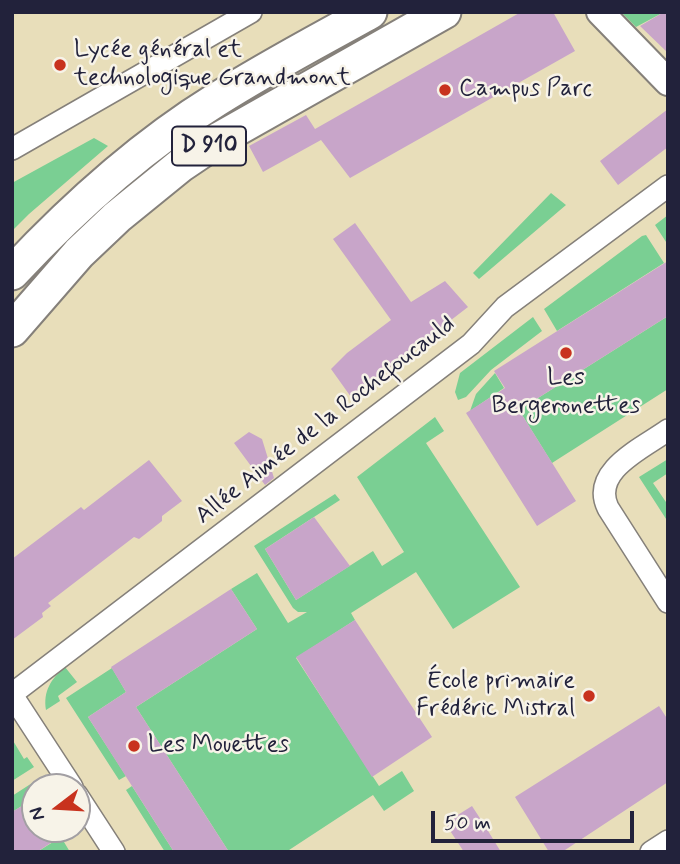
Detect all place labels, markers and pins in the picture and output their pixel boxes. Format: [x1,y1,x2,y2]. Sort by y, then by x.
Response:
place label: Lycée général et technologique Grandmont [74,37,351,93]
marker: Lycée général et technologique Grandmont [52,57,68,73]
place label: Campus Parc [459,76,592,104]
marker: Campus Parc [437,82,453,98]
marker: Les Bergeronettes [558,345,574,361]
place label: Les Bergeronettes [492,365,640,421]
place label: École primaire Frédéric Mistral [416,668,575,724]
marker: École primaire Frédéric Mistral [581,688,597,704]
place label: Les Mouettes [148,732,289,760]
marker: Les Mouettes [126,738,142,754]

